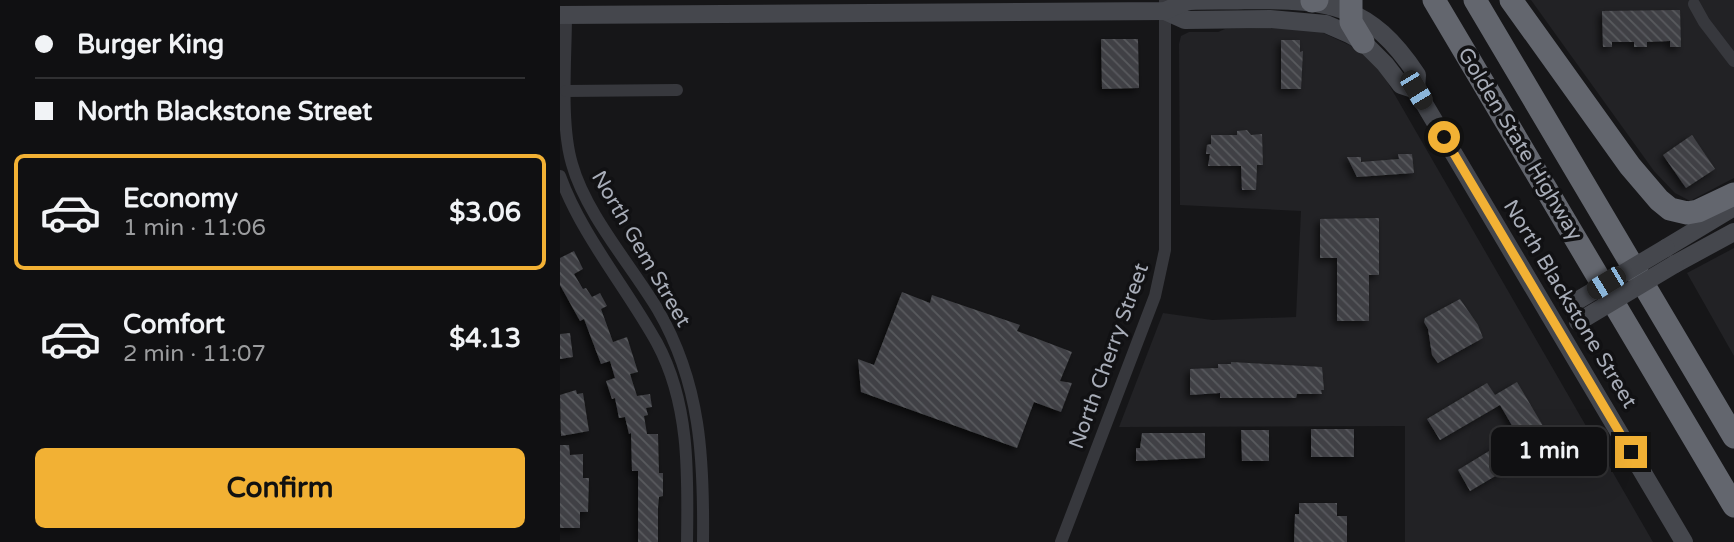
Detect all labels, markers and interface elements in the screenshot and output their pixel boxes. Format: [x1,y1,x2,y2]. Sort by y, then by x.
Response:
text: Burger King [77,29,224,60]
street label: Golden State Highway [1452,43,1588,245]
car [1397,67,1436,113]
text: North Blackstone Street [77,96,372,127]
route start [1428,121,1460,153]
street label: North Gem Street [586,166,696,332]
icon: car [39,181,102,244]
text: Economy [123,183,238,214]
street label: North Blackstone Street [1498,195,1642,413]
text: $3.06 [449,197,521,228]
text: 1 min · 11:06 [123,214,266,242]
street label: North Cherry Street [1064,260,1154,452]
car [1583,263,1630,303]
icon: car [39,307,102,370]
text: Comfort [123,309,225,340]
text: $4.13 [449,323,521,354]
text: 2 min · 11:07 [123,340,266,368]
callout: 1 min [1491,428,1606,476]
route end [1615,436,1647,468]
text: 1 min [1518,437,1580,465]
button: Confirm [35,448,525,528]

